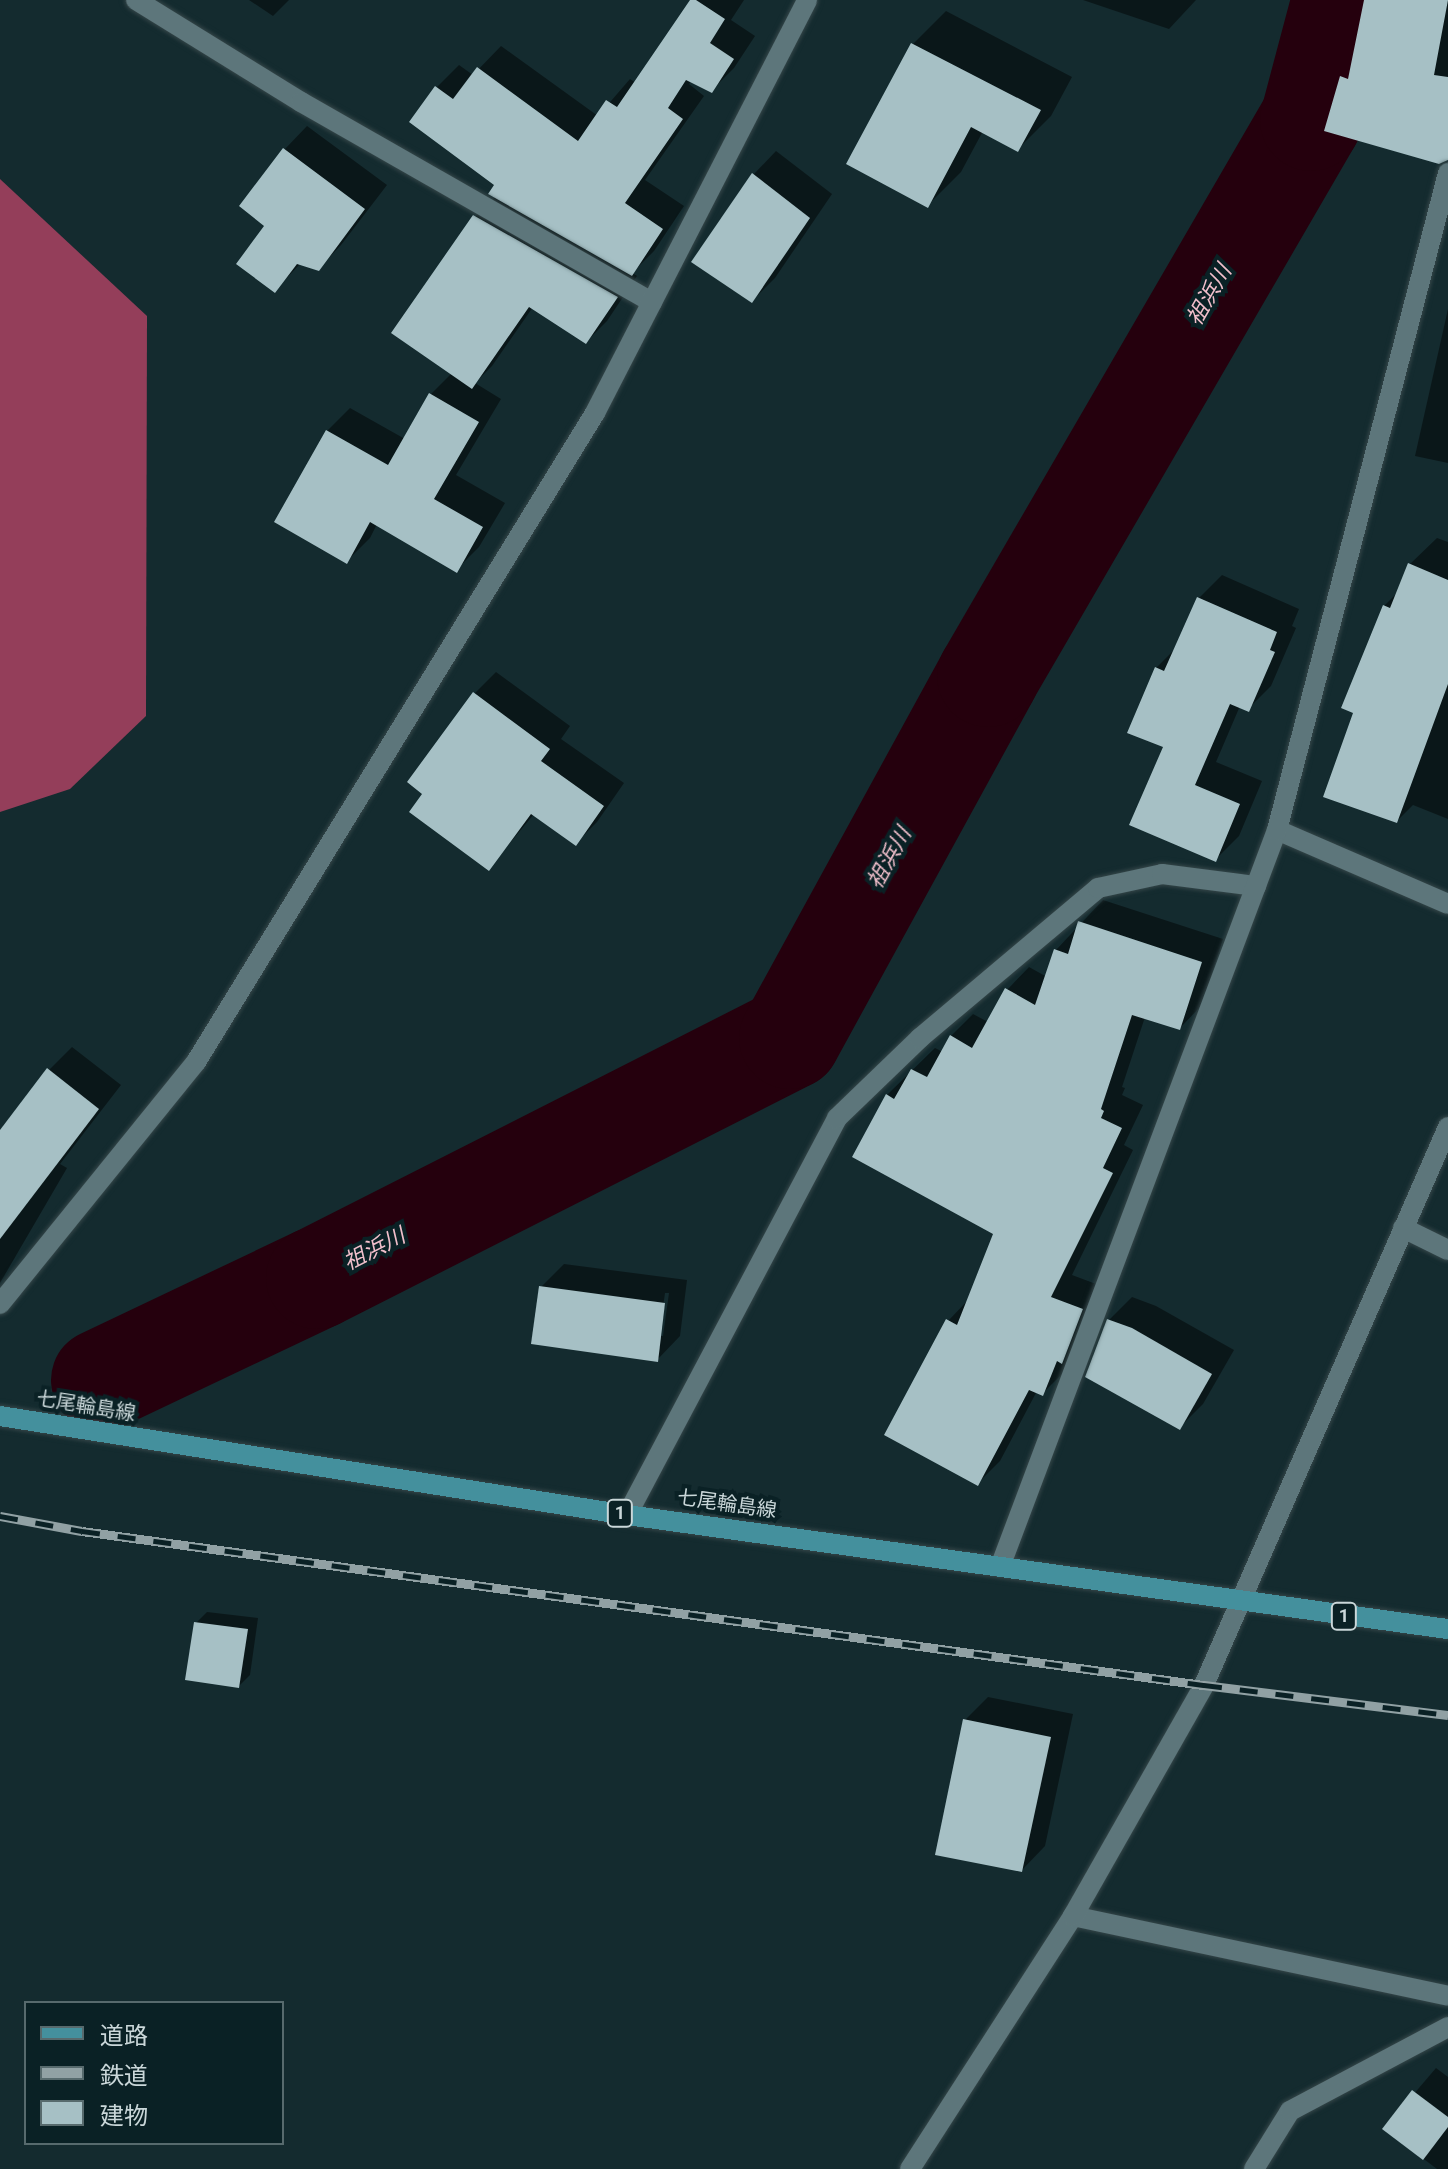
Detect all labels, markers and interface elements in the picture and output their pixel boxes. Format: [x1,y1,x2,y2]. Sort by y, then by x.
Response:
water label: 祖浜川 [1181,260,1237,330]
water label: 祖浜川 [861,823,917,893]
water label: 祖浜川 [339,1222,409,1276]
street label: 七尾輪島線 [35,1386,137,1426]
street label: 七尾輪島線 [676,1485,778,1523]
road number: 1 [606,1499,634,1527]
road number: 1 [1330,1602,1358,1630]
legend [24,2001,284,2145]
text: 道路 [100,2022,148,2050]
text: 鉄道 [100,2062,148,2090]
text: 建物 [100,2102,148,2130]

